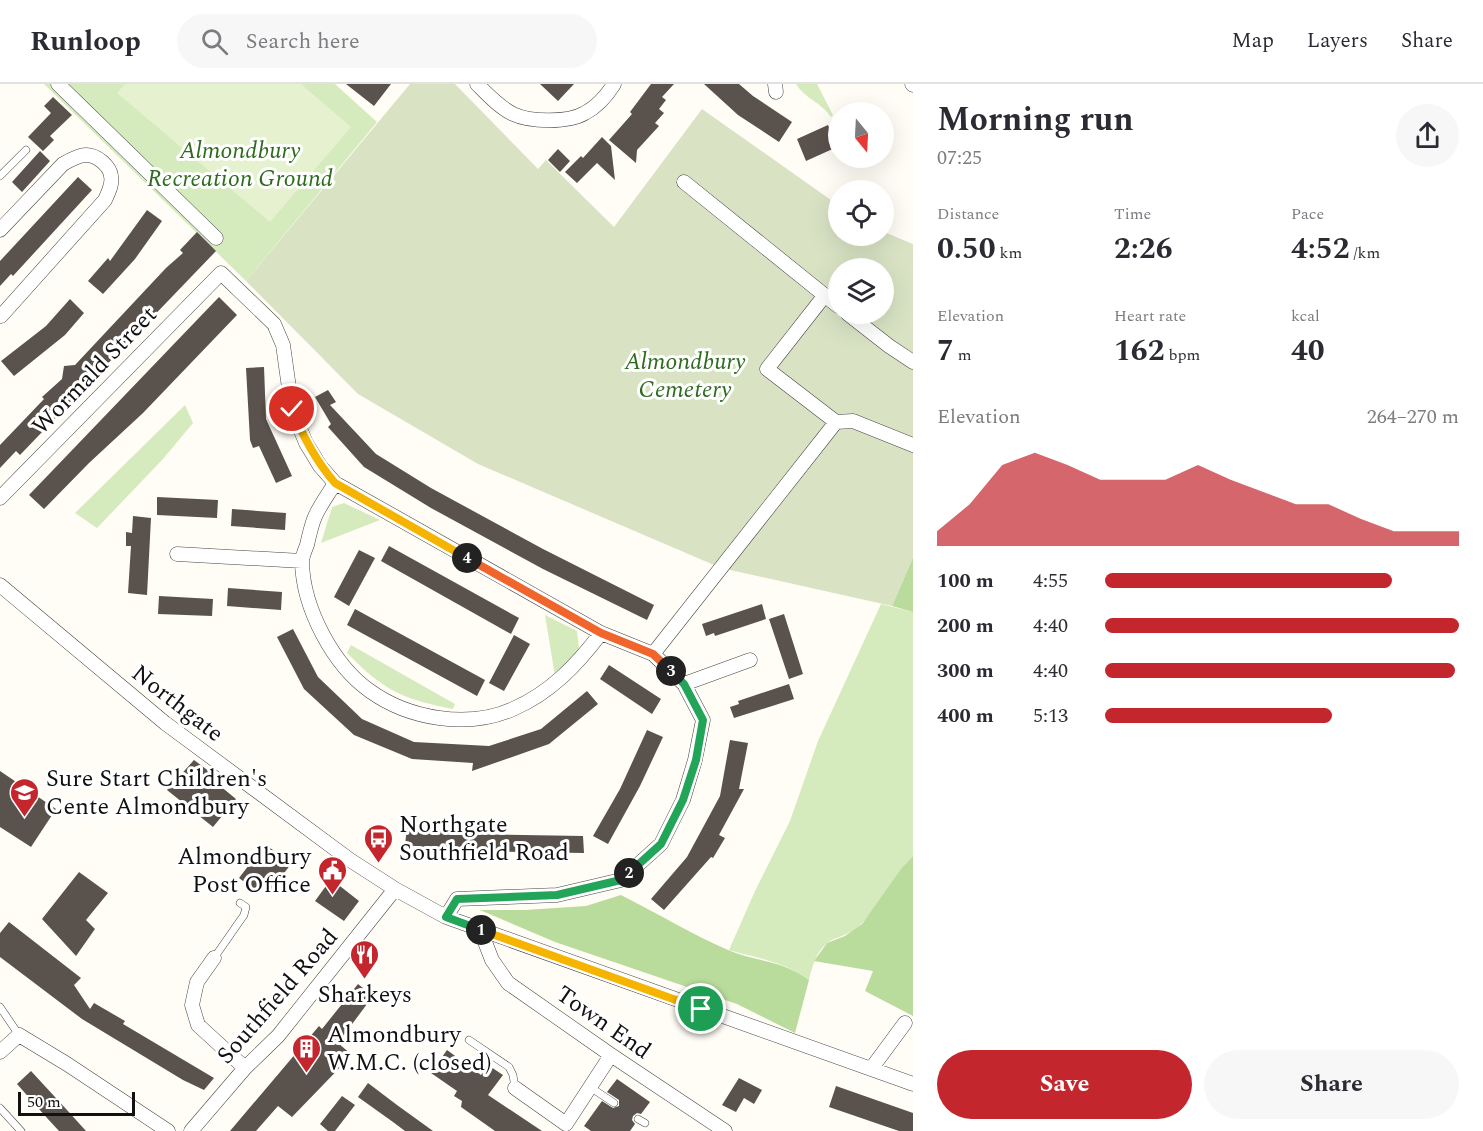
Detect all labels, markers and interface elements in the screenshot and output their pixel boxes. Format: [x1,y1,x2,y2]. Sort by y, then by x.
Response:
search box [177,14,597,68]
text: Runloop [30,20,141,63]
icon: search [198,25,231,58]
text: Search here [246,25,360,58]
text: Map [1232,25,1274,57]
text: Layers [1307,25,1368,57]
text: Share [1401,25,1453,57]
text: Morning run [937,95,1134,145]
north arrow [828,102,894,168]
map controls [828,102,894,324]
button: share [1396,104,1459,167]
park label: Almondbury Recreation Ground [147,133,333,197]
text: 07:25 [937,143,982,173]
button: locate [828,180,894,246]
text: Distance [937,202,999,226]
text: Time [1114,202,1151,226]
text: Pace [1291,202,1324,226]
text: 0.50 [937,226,996,272]
text: 2:26 [1114,226,1173,272]
text: 4:52 [1291,226,1350,272]
text: km [996,241,1022,265]
text: /km [1350,241,1380,265]
button: layers [828,258,894,324]
street label: Wormald Street [24,298,166,443]
text: Elevation [937,304,1004,328]
text: Heart rate [1114,304,1186,328]
text: kcal [1291,304,1320,328]
text: 7 [937,328,954,374]
text: 162 [1114,328,1165,374]
text: 40 [1291,328,1325,374]
text: m [954,343,972,367]
text: bpm [1165,343,1200,367]
park label: Almondbury Cemetery [623,344,746,408]
pin [266,383,317,434]
icon: check [275,392,308,425]
text: Elevation [937,402,1021,432]
text: 264–270 m [1367,402,1459,432]
pin: 4 [452,543,482,573]
text: 4 [463,546,471,570]
text: 100 m [937,566,994,596]
text: 4:55 [1033,566,1068,596]
text: 200 m [937,611,994,641]
text: 4:40 [1033,611,1068,641]
street label: Northgate [123,656,231,751]
pin: 3 [656,656,686,686]
text: 300 m [937,656,994,686]
text: 4:40 [1033,656,1068,686]
text: 3 [667,659,675,683]
text: 400 m [937,701,994,731]
text: 5:13 [1033,701,1068,731]
place label: Sure Start Children's Cente Almondbury [46,761,267,825]
school or university icon: Sure Start Children's Cente Almondbury [9,776,41,818]
place label: Northgate Southfield Road [399,807,569,871]
bus stop icon: Northgate Southfield Road [362,822,394,864]
place label: Almondbury Post Office [177,839,312,903]
public building icon: Almondbury Post Office [316,854,348,896]
pin: 2 [614,858,644,888]
text: 2 [625,861,633,885]
pin: 1 [466,915,496,945]
text: 1 [477,918,485,942]
street label: Southfield Road [208,921,347,1073]
restaurant icon: Sharkeys [349,938,381,980]
place label: Sharkeys [318,977,412,1013]
street label: Town End [548,977,658,1069]
pin [675,983,726,1034]
icon: arrive [684,992,717,1025]
place label: Almondbury W.M.C. (closed) [327,1017,492,1081]
building icon: Almondbury W.M.C. (closed) [290,1032,322,1074]
button: Save [937,1050,1192,1119]
button: Share [1204,1050,1459,1119]
scale bar [18,1089,135,1116]
text: 50 m [27,1090,61,1114]

